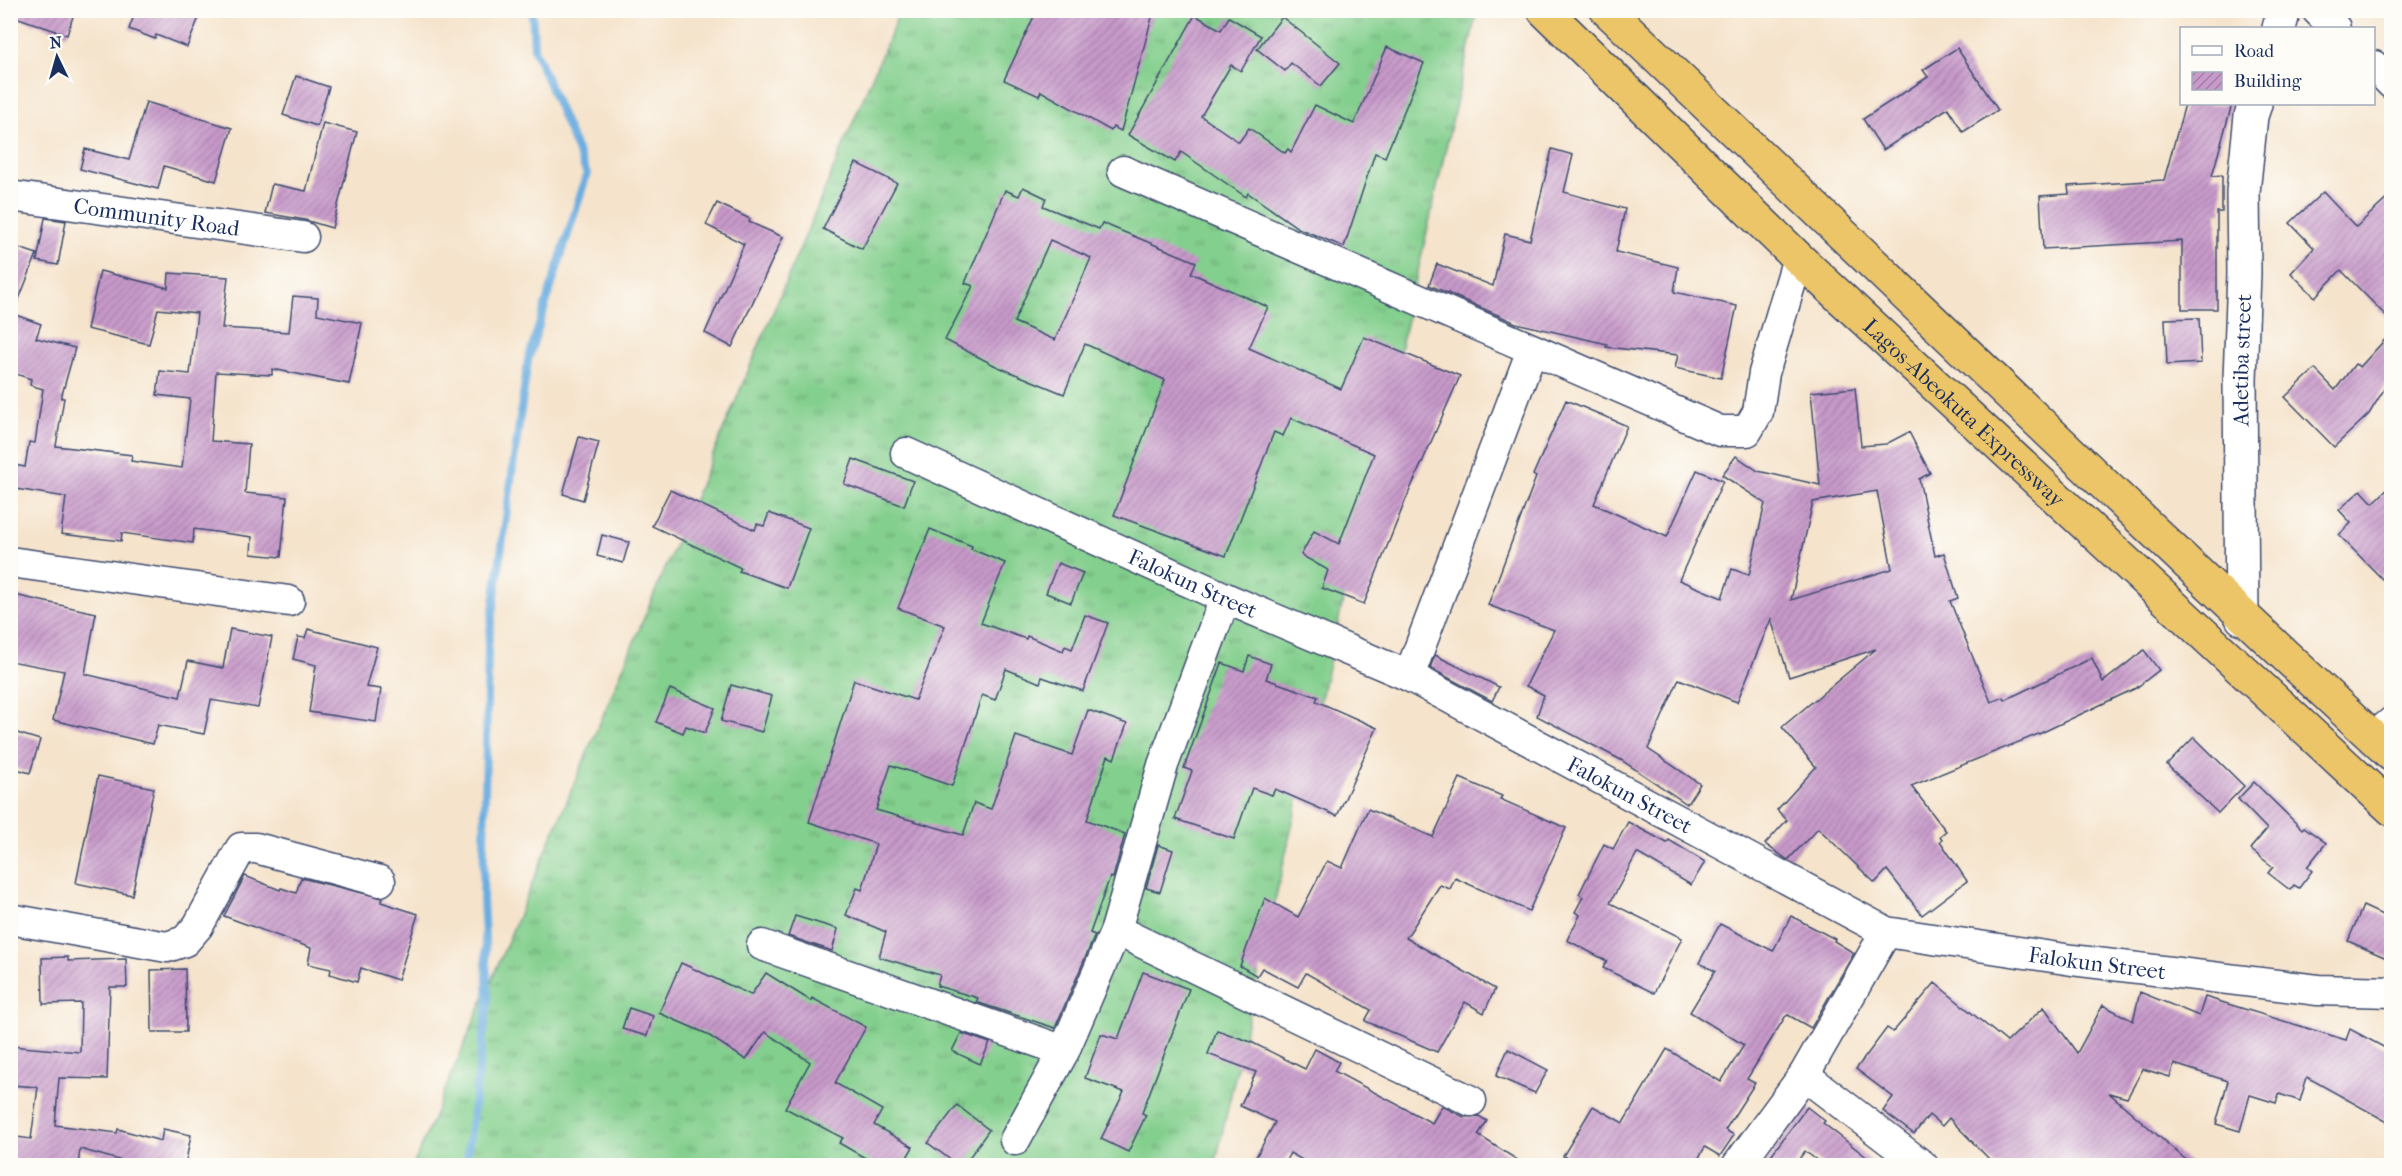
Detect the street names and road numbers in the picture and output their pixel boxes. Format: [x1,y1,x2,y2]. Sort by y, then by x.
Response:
street label: Community Road [72,193,242,242]
street label: Adetiba street [2228,293,2257,427]
street label: Lagos-Abeokuta Expressway [1858,313,2071,514]
street label: Falokun Street [1124,544,1261,624]
street label: Falokun Street [1562,751,1697,840]
street label: Falokun Street [2027,942,2167,985]

